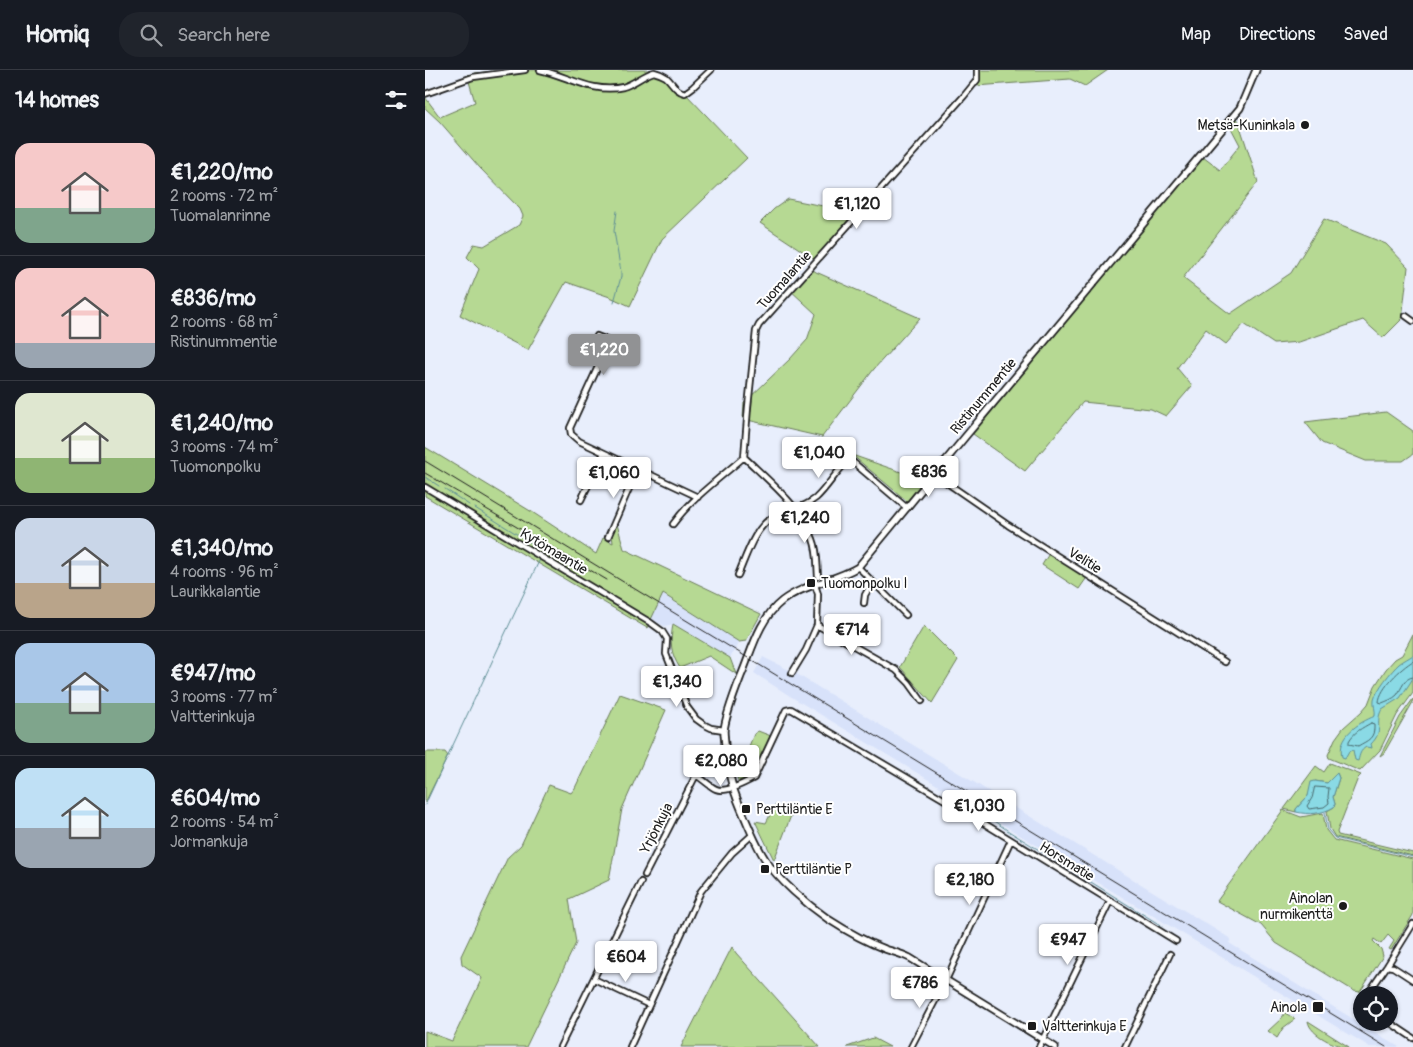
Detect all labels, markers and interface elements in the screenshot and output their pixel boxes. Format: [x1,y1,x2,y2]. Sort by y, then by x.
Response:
search box [119,12,469,57]
text: Homiq [25,20,89,49]
icon: search [137,21,165,49]
text: Search here [177,23,270,47]
text: Map [1181,23,1211,46]
text: Directions [1239,23,1315,46]
text: Saved [1343,23,1388,46]
icon: filters [382,86,410,114]
text: 14 homes [15,87,99,114]
place label: Metsä-Kuninkala [1198,117,1295,134]
marker: Metsä-Kuninkala [1299,119,1311,131]
text: €1,220/mo [170,159,273,186]
icon: home [55,163,115,223]
text: 2 rooms · 72 m² [170,186,278,206]
pin: €1,120 [816,188,898,230]
text: €1,120 [833,194,881,214]
text: Tuomalanrinne [170,206,270,226]
street label: Tuomalantie [754,248,815,313]
text: €836/mo [170,285,256,312]
icon: home [55,288,115,348]
text: 2 rooms · 68 m² [170,312,278,332]
text: Ristinummentie [170,332,277,352]
pin: €1,220 [563,334,645,376]
text: €1,220 [579,340,629,360]
street label: Ristinummentie [947,355,1020,438]
text: €1,240/mo [170,410,273,437]
icon: home [55,413,115,473]
pin: €1,040 [778,436,860,479]
text: 3 rooms · 74 m² [170,437,279,457]
text: €1,040 [793,443,845,463]
pin: €1,060 [573,456,655,499]
pin: €836 [899,456,959,498]
text: Tuomonpolku [170,457,261,477]
text: €836 [911,462,947,482]
text: €1,060 [588,463,640,483]
pin: €1,240 [764,502,846,544]
text: €1,240 [780,508,830,528]
street label: Kytömaantie [517,525,591,578]
text: €1,340/mo [170,535,273,562]
icon: home [55,538,115,598]
street label: Velitie [1065,544,1105,577]
text: 4 rooms · 96 m² [170,562,279,582]
place label: Tuomonpolku I [821,575,908,592]
marker: Tuomonpolku I [805,577,817,589]
text: Laurikkalantie [170,582,260,602]
pin: €714 [822,614,882,656]
text: €714 [835,620,869,640]
text: €947/mo [170,660,255,687]
icon: home [55,663,115,723]
pin: €1,340 [636,666,718,708]
text: €1,340 [652,672,702,692]
text: 3 rooms · 77 m² [170,687,278,707]
text: Valtterinkuja [170,707,255,727]
pin: €2,080 [680,744,762,787]
text: €2,080 [694,751,748,771]
text: €604/mo [170,785,260,812]
icon: home [55,788,115,848]
pin: €1,030 [938,790,1020,832]
text: €1,030 [953,796,1005,816]
street label: Yrjönkuja [636,800,676,857]
place label: Perttiläntie E [756,801,833,818]
marker: Perttiläntie E [740,803,752,815]
text: 2 rooms · 54 m² [170,812,279,832]
text: Jormankuja [170,832,248,852]
street label: Horsmatie [1036,838,1097,885]
place label: Perttiläntie P [775,861,852,878]
marker: Perttiläntie P [759,863,771,875]
pin: €2,180 [929,864,1011,906]
text: €2,180 [946,870,994,890]
place label: Ainolan nurmikenttä [1260,890,1333,923]
marker: Ainolan nurmikenttä [1337,900,1349,912]
pin: €947 [1038,924,1098,966]
text: €947 [1050,930,1086,950]
pin: €604 [596,940,656,983]
text: €604 [606,947,646,967]
pin: €786 [890,966,950,1009]
text: €786 [902,973,938,993]
map controls [1353,986,1398,1031]
button: locate [1353,986,1398,1031]
place label: Ainola [1270,999,1307,1016]
marker: Ainola [1311,1000,1325,1014]
place label: Valtterinkuja E [1042,1018,1127,1035]
marker: Valtterinkuja E [1026,1020,1038,1032]

